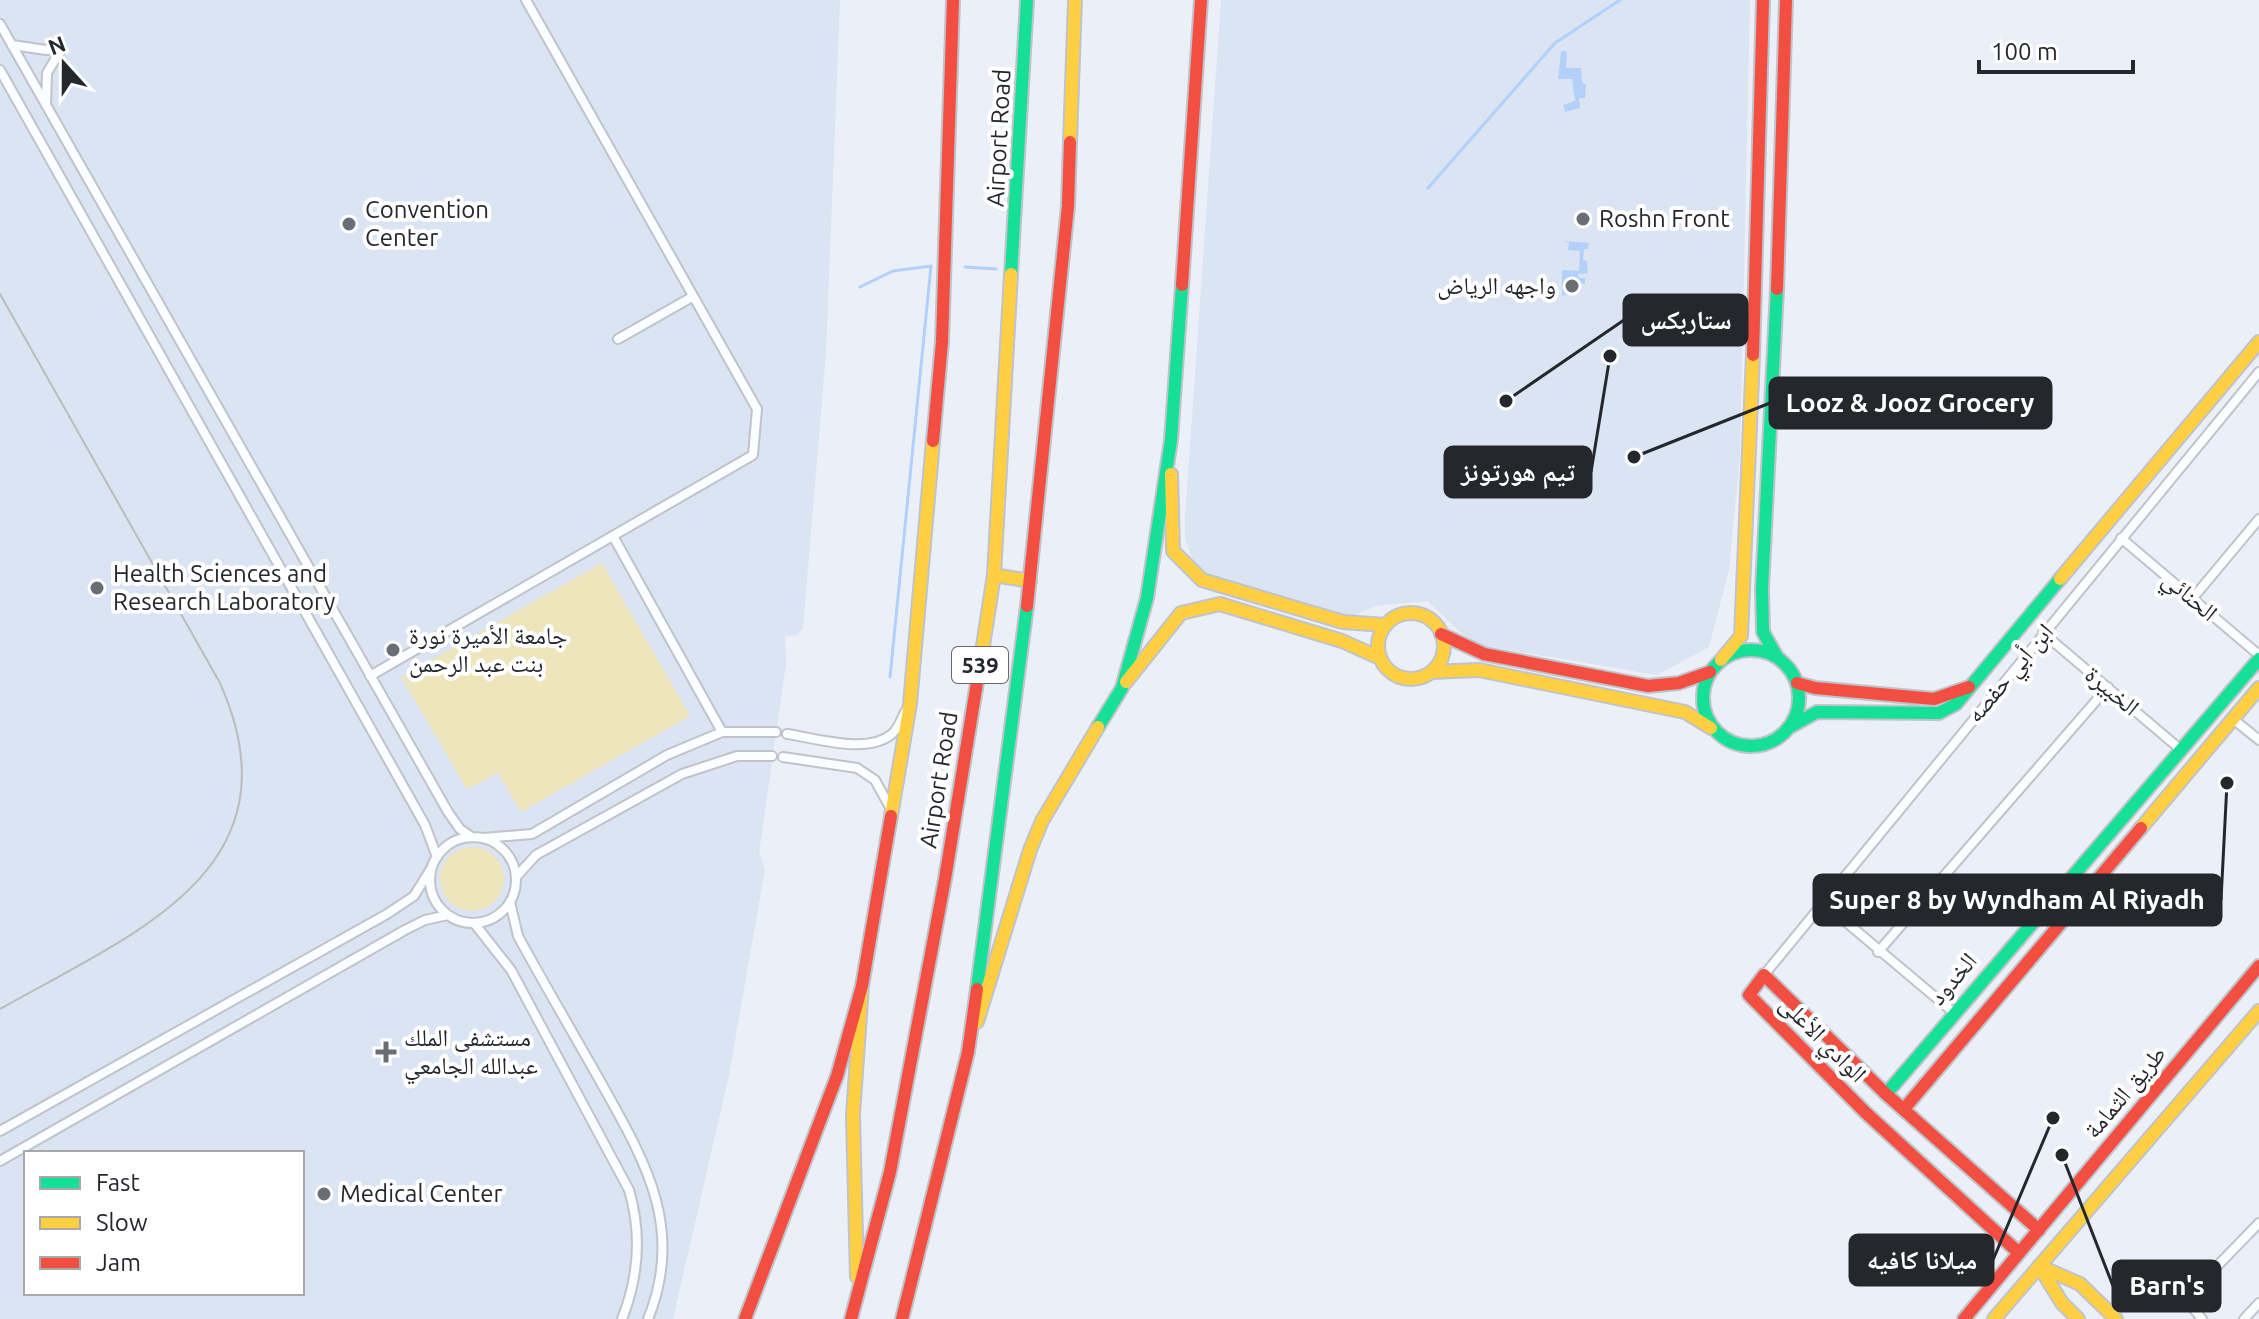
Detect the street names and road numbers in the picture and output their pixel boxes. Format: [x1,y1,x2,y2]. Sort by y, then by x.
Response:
street label: Airport Road [981,68,1016,208]
street label: الحنائي [2154,565,2223,631]
street label: ابن أبي حفصه [1961,618,2063,731]
road number: 539 [952,647,1008,683]
street label: الخبيرة [2079,660,2145,721]
street label: Airport Road [914,710,963,850]
street label: الخدود [1923,947,1982,1010]
street label: الوادي الأعلى [1770,990,1872,1092]
street label: طريق الثمامة [2078,1040,2172,1144]

